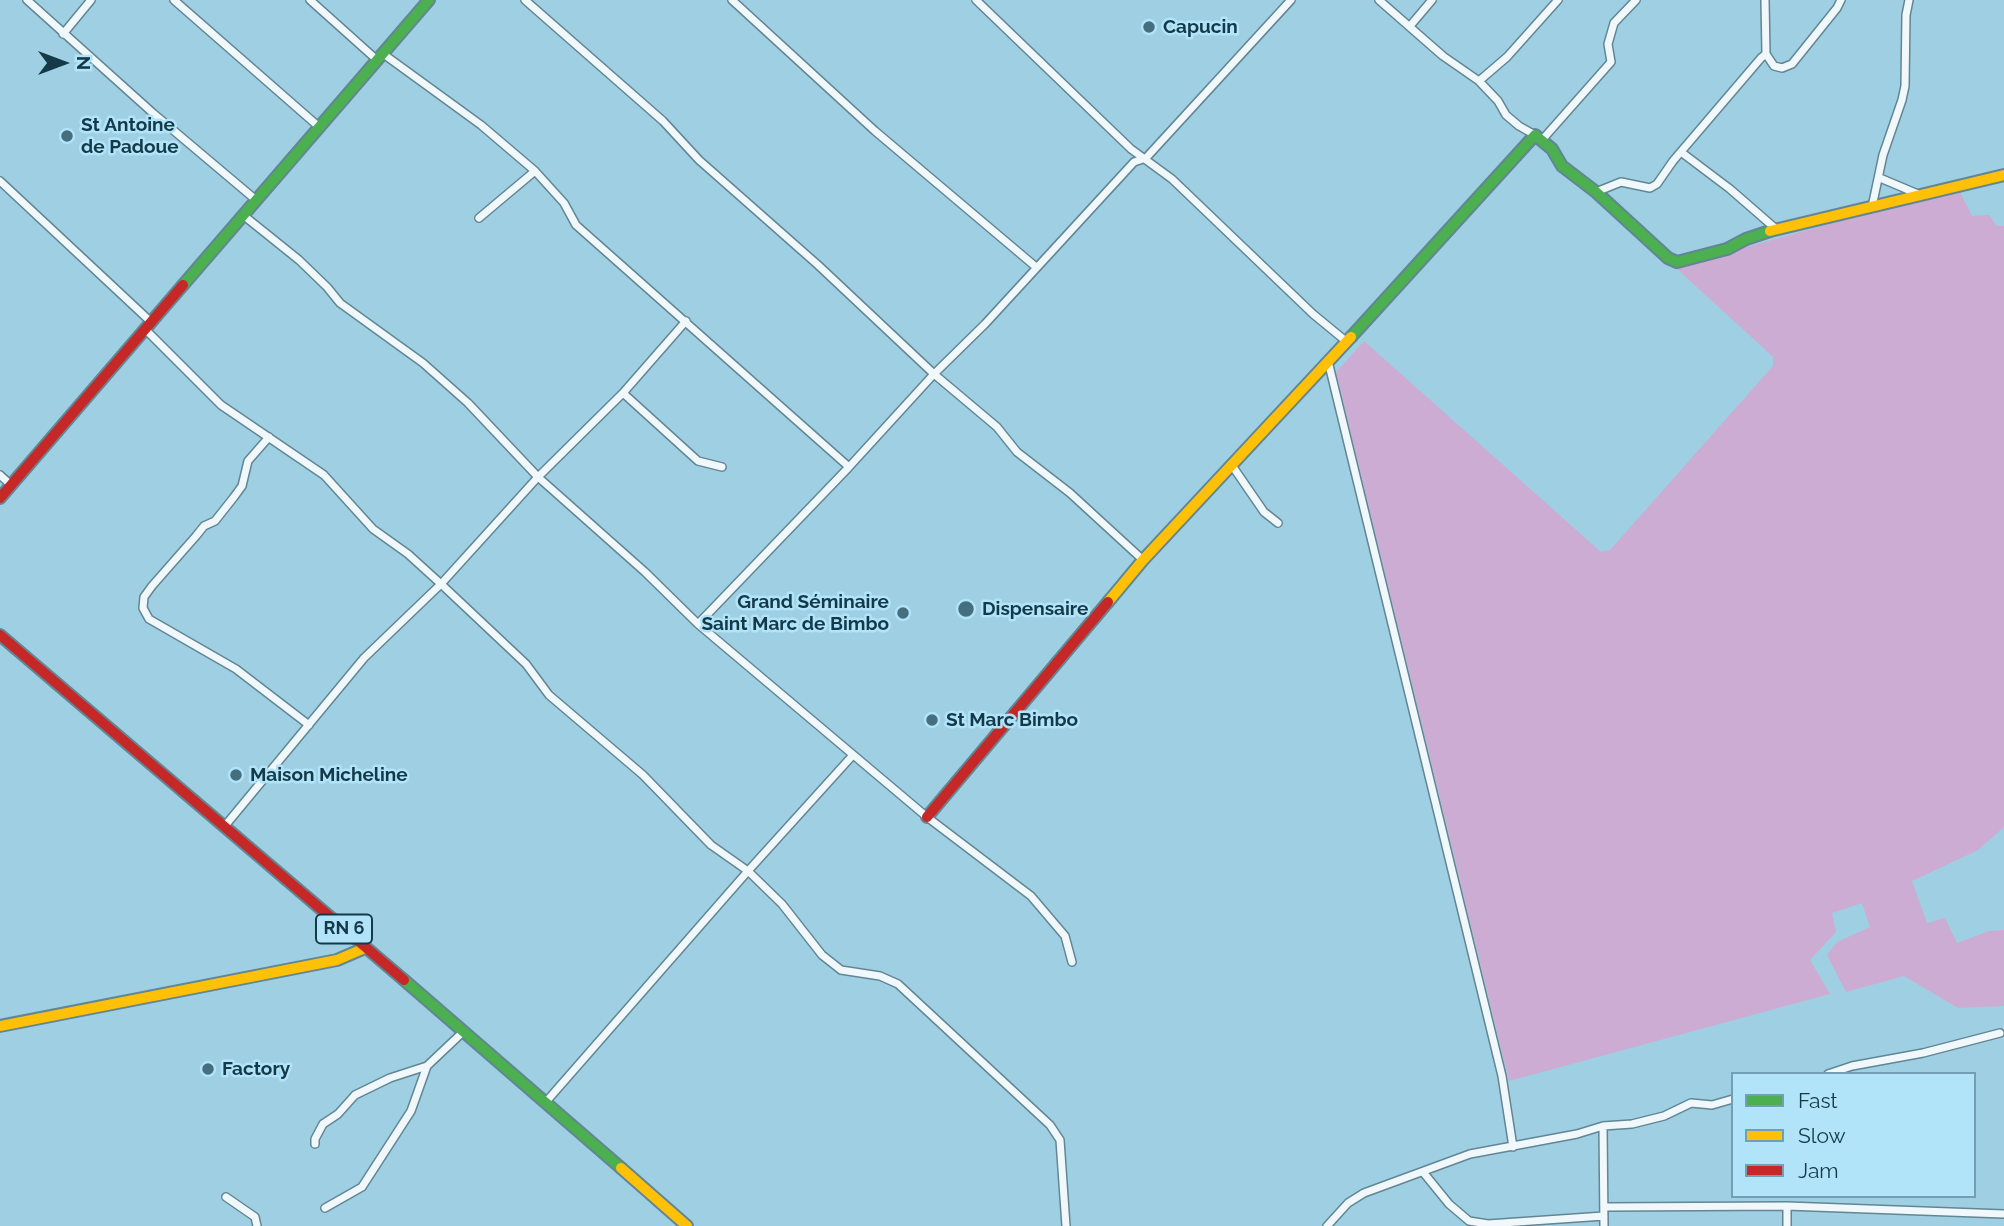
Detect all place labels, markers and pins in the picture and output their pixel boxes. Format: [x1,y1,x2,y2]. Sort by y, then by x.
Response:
place label: Capucin [1163,16,1238,38]
marker: Capucin [1141,19,1157,35]
place label: St Antoine de Padoue [81,114,179,158]
marker: St Antoine de Padoue [59,128,75,144]
place label: Grand Séminaire Saint Marc de Bimbo [701,591,889,635]
place label: Dispensaire [982,598,1088,620]
marker: Dispensaire [956,599,976,619]
marker: Grand Séminaire Saint Marc de Bimbo [895,605,911,621]
place label: St Marc Bimbo [946,709,1078,731]
marker: St Marc Bimbo [924,712,940,728]
place label: Maison Micheline [250,764,408,786]
marker: Maison Micheline [228,767,244,783]
place label: Factory [222,1058,290,1080]
marker: Factory [200,1061,216,1077]

